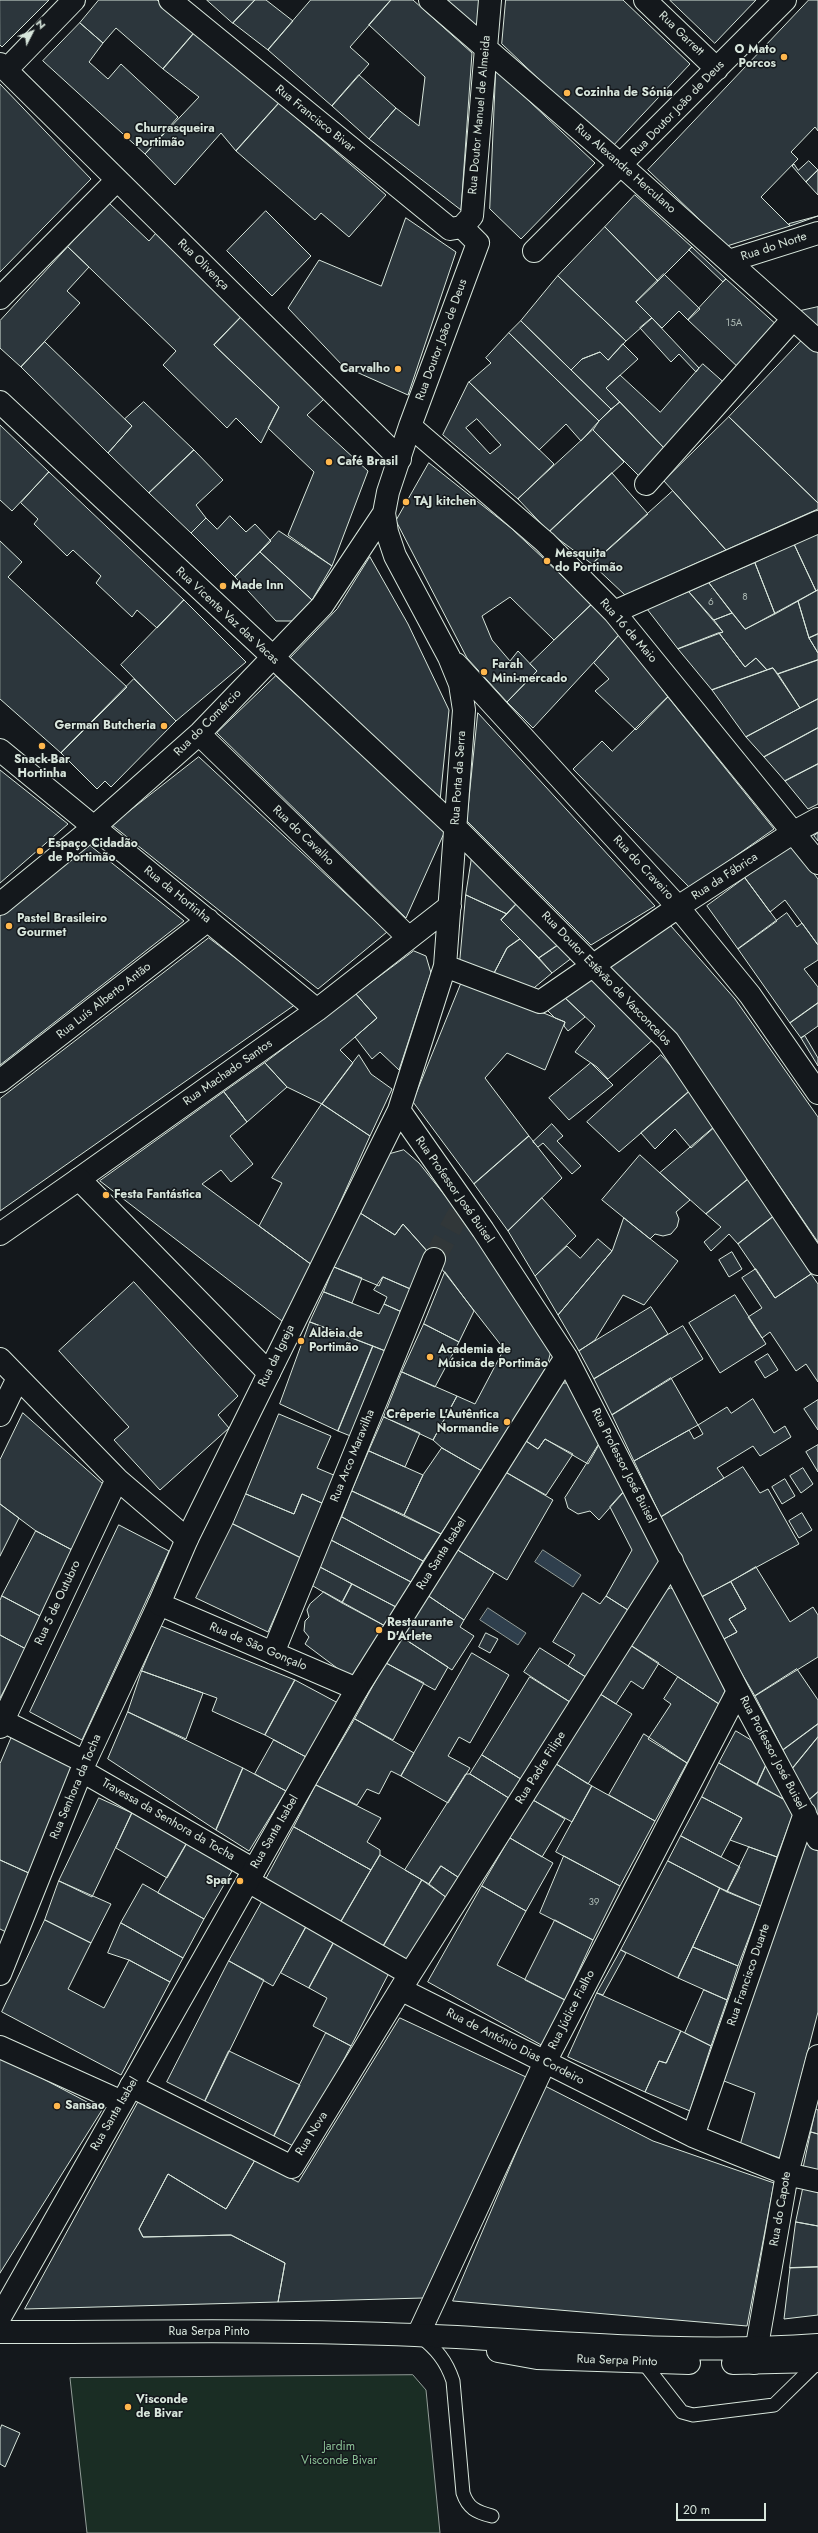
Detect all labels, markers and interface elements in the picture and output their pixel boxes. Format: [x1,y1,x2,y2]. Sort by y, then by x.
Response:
street label: Rua Garrett [655,9,707,59]
north arrow [12,12,52,52]
text: N [32,15,50,33]
street label: Rua Doutor Manuel de Almeida [466,35,494,195]
place label: O Mato Porcos [734,43,776,71]
marker: O Mato Porcos [779,52,789,62]
street label: Rua Doutor João de Deus [628,58,728,160]
street label: Rua Francisco Bivar [272,82,358,156]
place label: Cozinha de Sónia [575,86,673,100]
marker: Cozinha de Sónia [562,88,572,98]
street label: Rua Alexandre Herculano [572,121,678,217]
place label: Churrasqueira Portimão [135,122,215,150]
marker: Churrasqueira Portimão [122,131,132,141]
street label: Rua do Norte [739,230,809,264]
street label: Rua Olivença [174,236,232,294]
street label: Rua Doutor João de Deus [413,277,471,403]
house number: 15A [726,318,742,330]
place label: Carvalho [340,362,390,376]
marker: Carvalho [393,364,403,374]
place label: Café Brasil [337,455,398,469]
marker: Café Brasil [324,457,334,467]
place label: TAJ kitchen [414,495,476,509]
marker: TAJ kitchen [401,497,411,507]
place label: Mesquita do Portimão [555,547,623,575]
marker: Mesquita do Portimão [542,556,552,566]
street label: Rua Vicente Vaz das Vacas [172,564,282,668]
place label: Made Inn [231,579,284,593]
marker: Made Inn [218,581,228,591]
house number: 8 [742,592,748,604]
street label: Rua 16 de Maio [596,596,660,666]
house number: 6 [708,597,714,609]
place label: Farah Mini-mercado [492,658,567,686]
marker: Farah Mini-mercado [479,667,489,677]
street label: Rua do Comércio [171,686,245,760]
place label: German Butcheria [55,719,156,733]
marker: German Butcheria [159,721,169,731]
street label: Rua Porta da Serra [449,730,469,826]
marker: Snack-Bar Hortinha [37,741,47,751]
place label: Snack-Bar Hortinha [14,753,70,781]
street label: Rua do Cavalho [269,803,337,869]
street label: Rua do Craveiro [610,833,676,903]
place label: Espaço Cidadão de Portimão [48,837,138,865]
marker: Espaço Cidadão de Portimão [35,846,45,856]
street label: Rua da Fábrica [689,850,761,904]
street label: Rua da Hortinha [141,864,213,926]
street label: Rua Doutor Estêvão de Vasconcelos [538,909,674,1049]
place label: Pastel Brasileiro Gourmet [17,912,107,940]
marker: Pastel Brasileiro Gourmet [4,921,14,931]
street label: Rua Luís Alberto Antão [54,960,154,1042]
street label: Rua Machado Santos [181,1037,275,1109]
street label: Rua Professor José Buisel [412,1134,496,1246]
place label: Festa Fantástica [114,1188,201,1202]
marker: Festa Fantástica [101,1190,111,1200]
street label: Rua da Igreja [256,1323,298,1389]
place label: Aldeia de Portimão [309,1327,363,1355]
marker: Aldeia de Portimão [296,1336,306,1346]
place label: Academia de Música de Portimão [438,1343,548,1371]
marker: Academia de Música de Portimão [425,1352,435,1362]
street label: Rua Professor José Buisel [588,1406,658,1526]
street label: Rua Arco Maravilha [328,1408,378,1504]
place label: Crêperie L'Autêntica Normandie [386,1408,499,1436]
marker: Crêperie L'Autêntica Normandie [502,1417,512,1427]
street label: Rua Santa Isabel [414,1515,470,1593]
street label: Rua 5 de Outubro [32,1558,84,1648]
place label: Restaurante D'Arlete [387,1616,453,1644]
street label: Rua de São Gonçalo [207,1620,309,1674]
marker: Restaurante D'Arlete [374,1625,384,1635]
street label: Rua Professor José Buisel [736,1694,808,1812]
street label: Rua Padre Filipe [513,1729,569,1807]
street label: Rua Senhora da Tocha [47,1732,105,1842]
street label: Travessa da Senhora da Tocha [99,1776,237,1864]
street label: Rua Santa Isabel [248,1793,302,1871]
place label: Spar [206,1874,232,1888]
marker: Spar [235,1876,245,1886]
house number: 39 [588,1897,600,1909]
street label: Rua Francisco Duarte [725,1922,773,2028]
street label: Rua Júdice Fialho [546,1968,598,2052]
street label: Rua de António Dias Cordeiro [443,2006,587,2088]
street label: Rua Santa Isabel [88,2075,142,2153]
place label: Sansao [65,2099,105,2113]
marker: Sansao [52,2101,62,2111]
street label: Rua Nova [293,2109,331,2159]
street label: Rua do Capote [767,2170,795,2248]
street label: Rua Serpa Pinto [169,2325,249,2339]
street label: Rua Serpa Pinto [576,2352,658,2370]
place label: Visconde de Bivar [136,2393,188,2421]
marker: Visconde de Bivar [123,2402,133,2412]
park label: Jardim Visconde Bivar [301,2440,377,2468]
scale bar [678,2495,768,2521]
text: 20 m [683,2501,710,2519]

